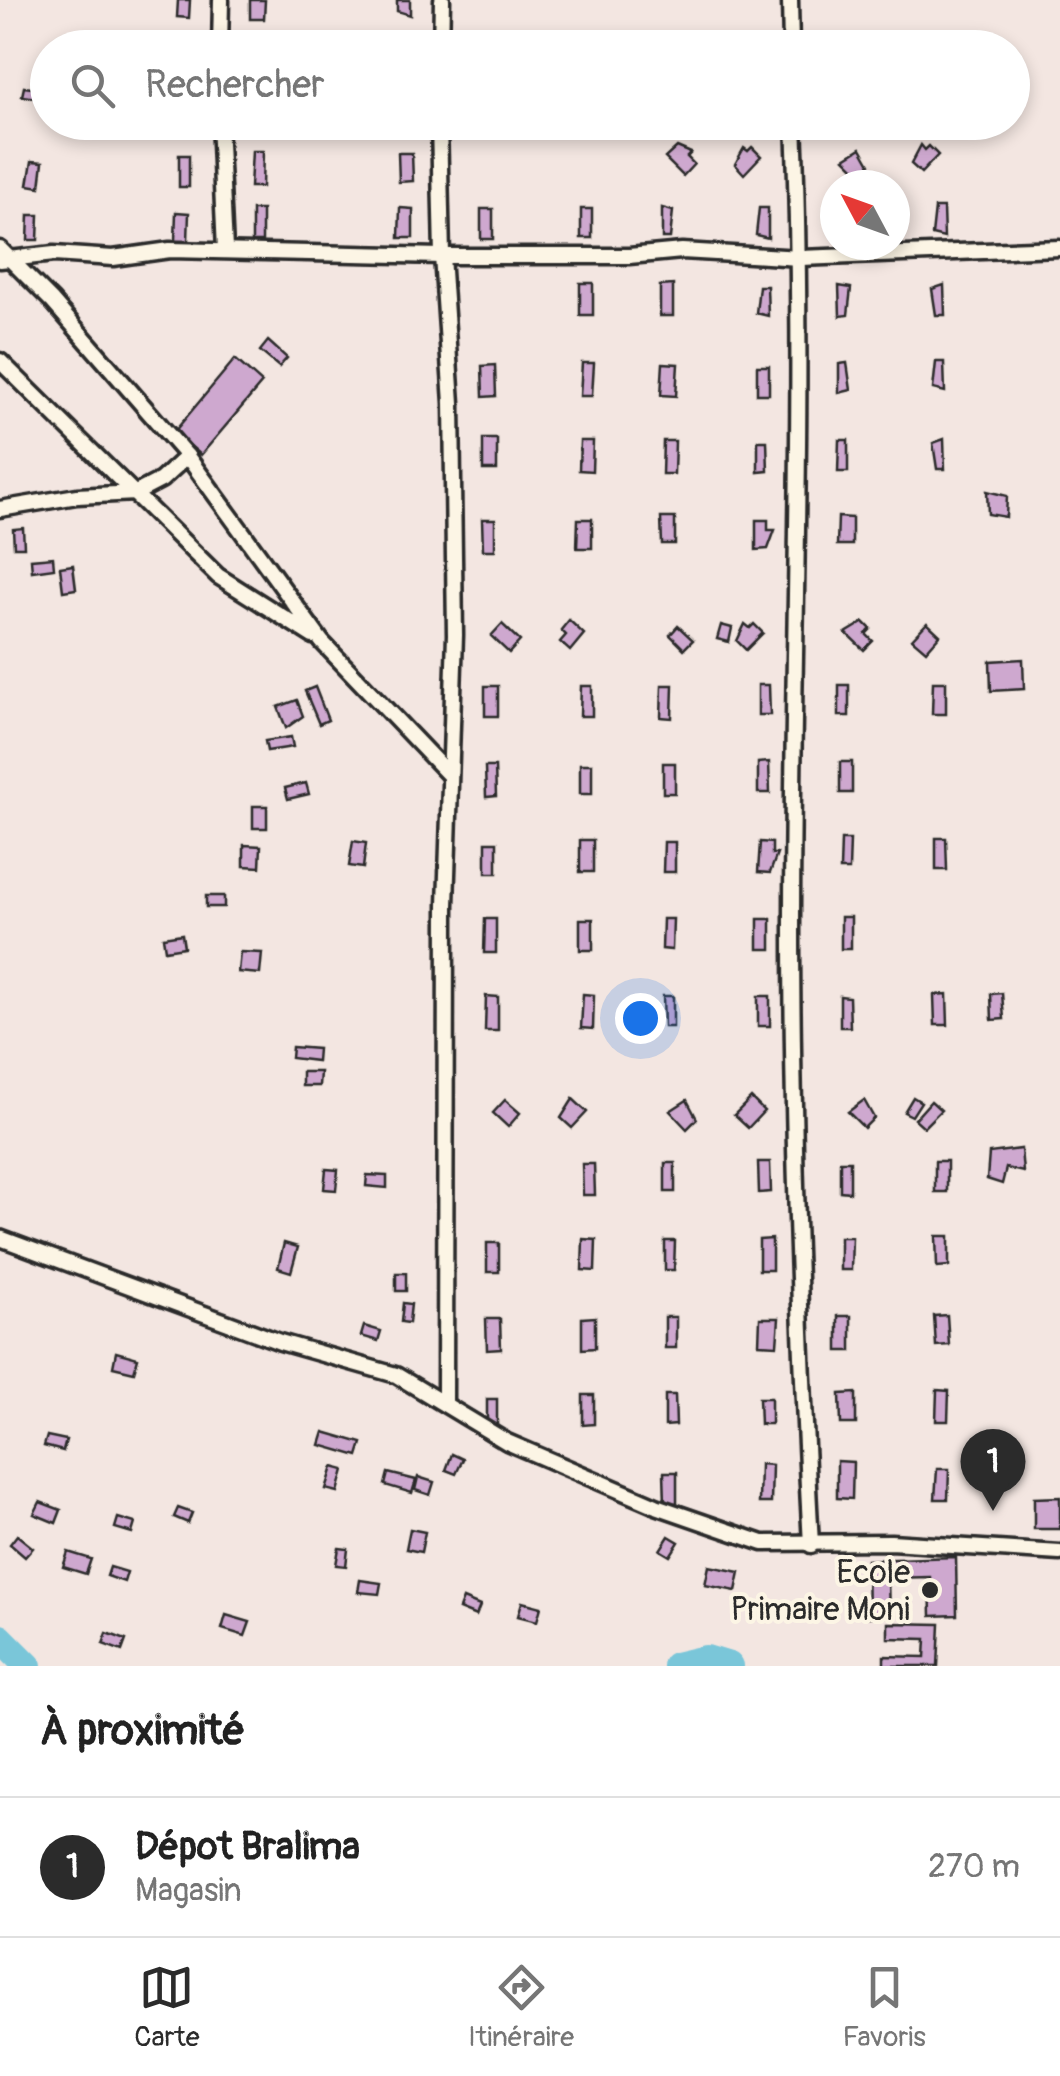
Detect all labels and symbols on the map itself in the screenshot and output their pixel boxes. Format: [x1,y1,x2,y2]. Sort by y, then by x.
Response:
north arrow [820,170,910,260]
your location [615,993,666,1044]
pin: 1 [960,1428,1026,1511]
place label: Ecole Primaire Moni [730,1553,910,1630]
marker: Ecole Primaire Moni [919,1579,941,1601]

